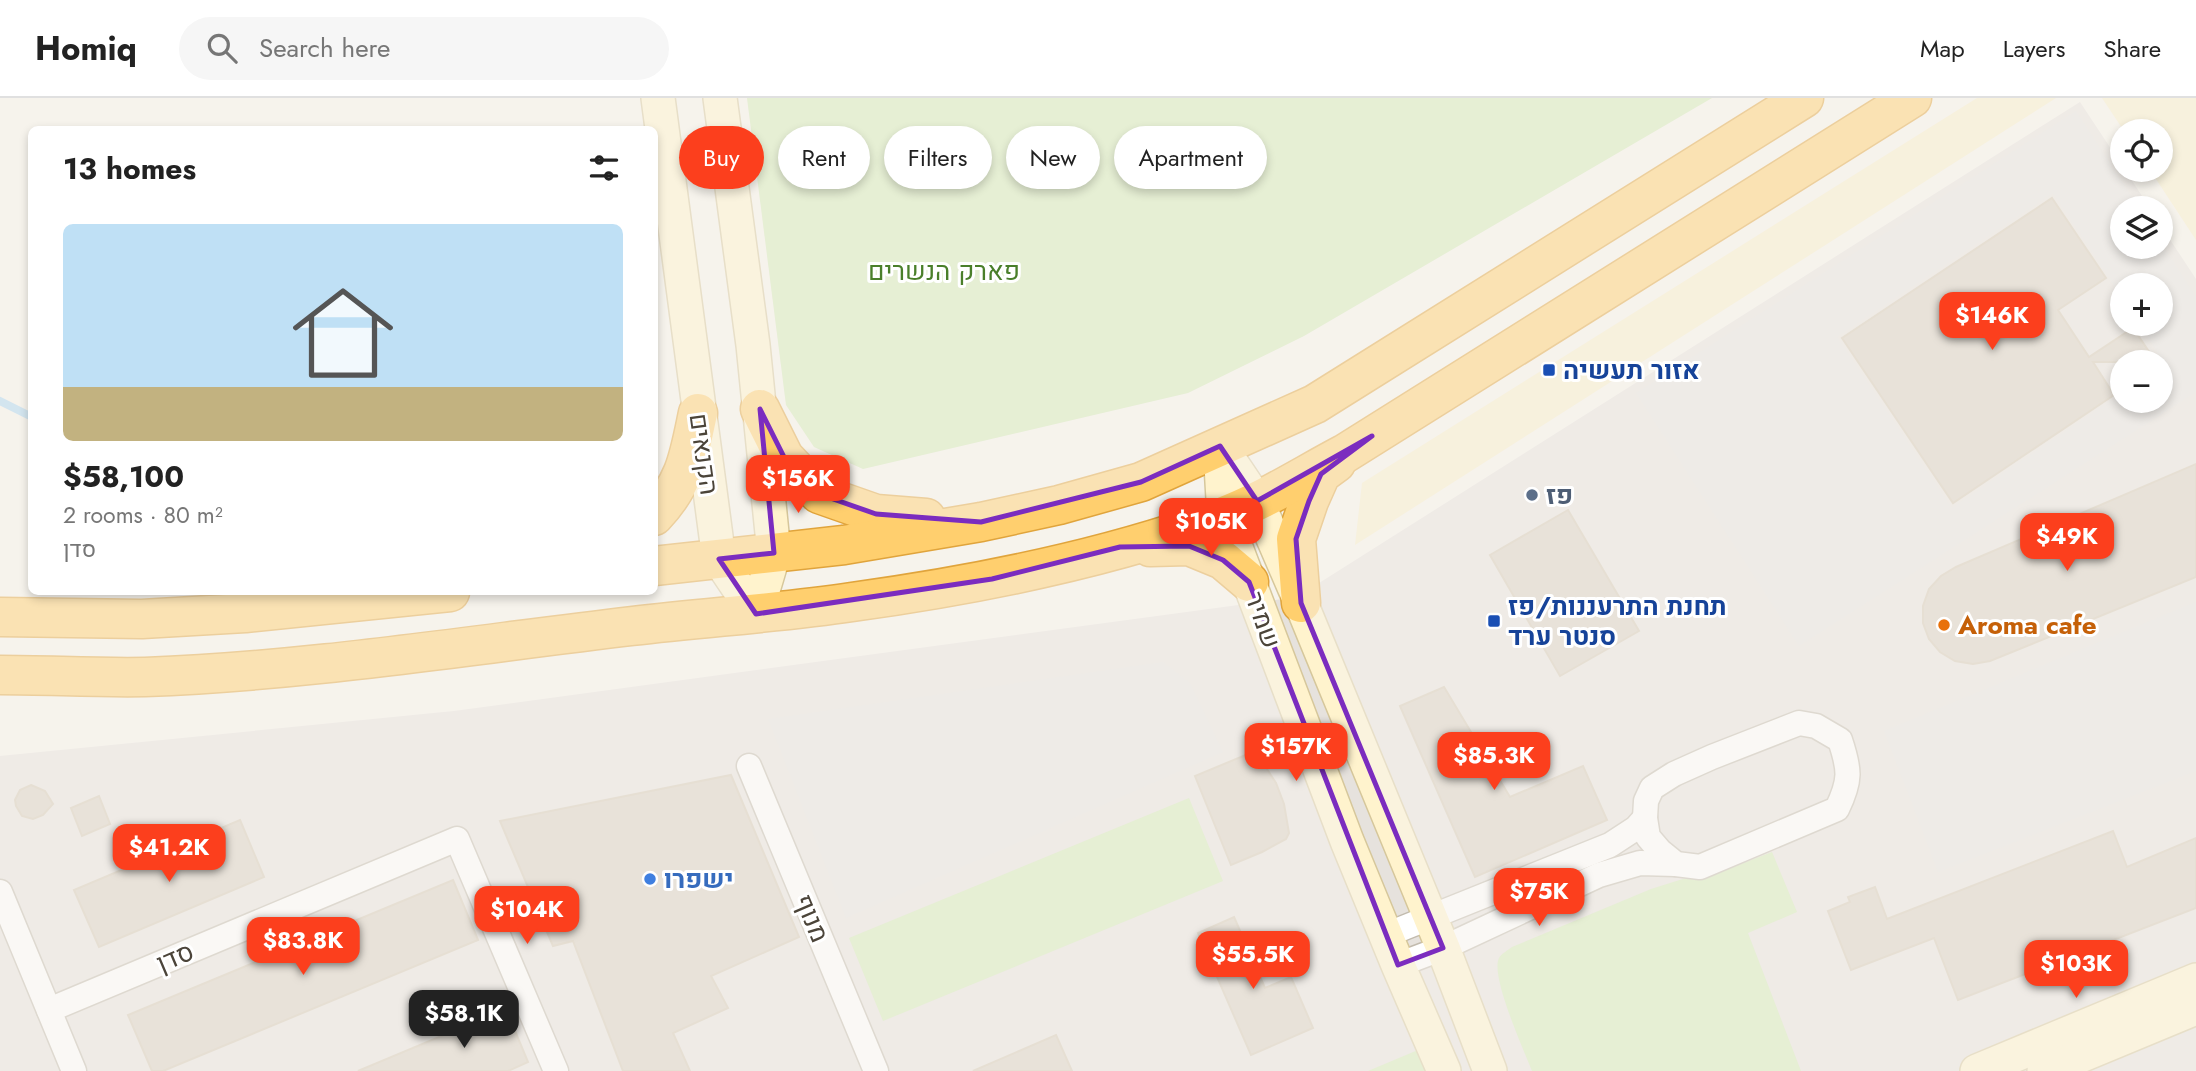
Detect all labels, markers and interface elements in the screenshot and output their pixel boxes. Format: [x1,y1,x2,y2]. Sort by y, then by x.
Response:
search box [179,17,669,80]
text: Homiq [35,25,137,72]
icon: search [203,29,241,67]
text: Search here [259,29,390,67]
text: Map [1920,31,1965,66]
text: Layers [2003,31,2065,66]
text: Share [2103,31,2161,66]
map controls [2110,119,2173,413]
button: locate [2110,119,2173,182]
chip: Buy [679,126,764,189]
chip: Rent [778,126,870,189]
chip: Filters [884,126,992,189]
chip: New [1006,126,1100,189]
chip: Apartment [1114,126,1267,189]
text: 13 homes [63,147,196,190]
icon: filters [585,149,623,187]
button: layers [2110,196,2173,259]
park label: פארק הנשרים [868,252,1020,290]
icon: home [280,270,406,396]
button: + [2110,273,2173,336]
pin: $146K [1943,292,2041,352]
text: $146K [1955,298,2029,332]
button: − [2110,350,2173,413]
place label: אזור תעשיה [1563,351,1700,389]
marker: אזור תעשיה [1541,362,1557,378]
street label: הקנאים [679,411,729,497]
text: $58,100 [63,455,184,498]
pin: $156K [749,456,847,515]
text: $156K [762,461,834,495]
place label: פז [1546,476,1573,514]
marker: פז [1524,487,1540,503]
text: 2 rooms · 80 m² [63,498,223,532]
pin: $105K [1162,498,1260,558]
text: $105K [1175,504,1247,538]
pin: $49K [2026,514,2108,573]
text: $49K [2036,519,2098,553]
text: סדן [63,532,96,566]
street label: שמיר [1235,586,1291,654]
place label: תחנת התרעננות/פז סנטר ערד [1508,587,1727,655]
place label: Aroma cafe [1957,606,2097,644]
marker: תחנת התרעננות/פז סנטר ערד [1486,613,1502,629]
marker: Aroma cafe [1936,617,1952,633]
pin: $157K [1247,724,1345,783]
text: $157K [1261,729,1331,763]
pin: $85.3K [1437,732,1551,792]
text: $85.3K [1453,738,1535,772]
pin: $41.2K [112,824,226,884]
text: $41.2K [129,830,209,864]
place label: ישפרו [664,860,734,898]
pin: $75K [1498,868,1580,928]
marker: ישפרו [642,871,658,887]
text: $75K [1509,874,1569,908]
pin: $104K [478,886,576,946]
street label: מנוף [785,888,839,948]
text: $104K [490,892,564,926]
pin: $83.8K [246,918,360,977]
text: $83.8K [263,923,343,957]
street label: סדן [150,932,200,982]
pin: $55.5K [1196,932,1310,991]
text: $55.5K [1212,937,1294,971]
pin: $103K [2027,940,2125,1000]
text: $103K [2040,946,2112,980]
pin: $58.1K [407,990,521,1050]
text: $58.1K [425,996,503,1030]

